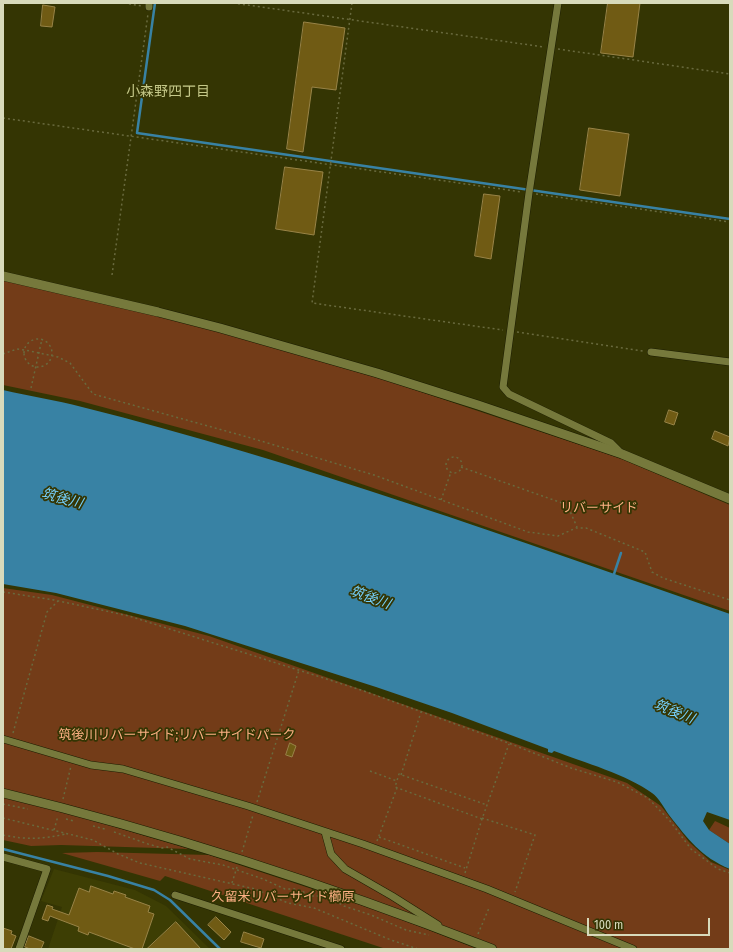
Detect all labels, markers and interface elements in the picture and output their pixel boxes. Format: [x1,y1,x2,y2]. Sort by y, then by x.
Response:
district label: 小森野四丁目 [126,84,210,100]
water label: 筑後川 [40,485,84,513]
park label: リバーサイド [560,500,638,516]
water label: 筑後川 [347,583,393,613]
water label: 筑後川 [651,696,697,728]
park label: 筑後川リバーサイド;リバーサイドパーク [59,727,295,743]
park label: 久留米リバーサイド櫛原 [212,889,354,905]
scale bar [589,910,712,936]
text: 100 m [594,918,623,932]

